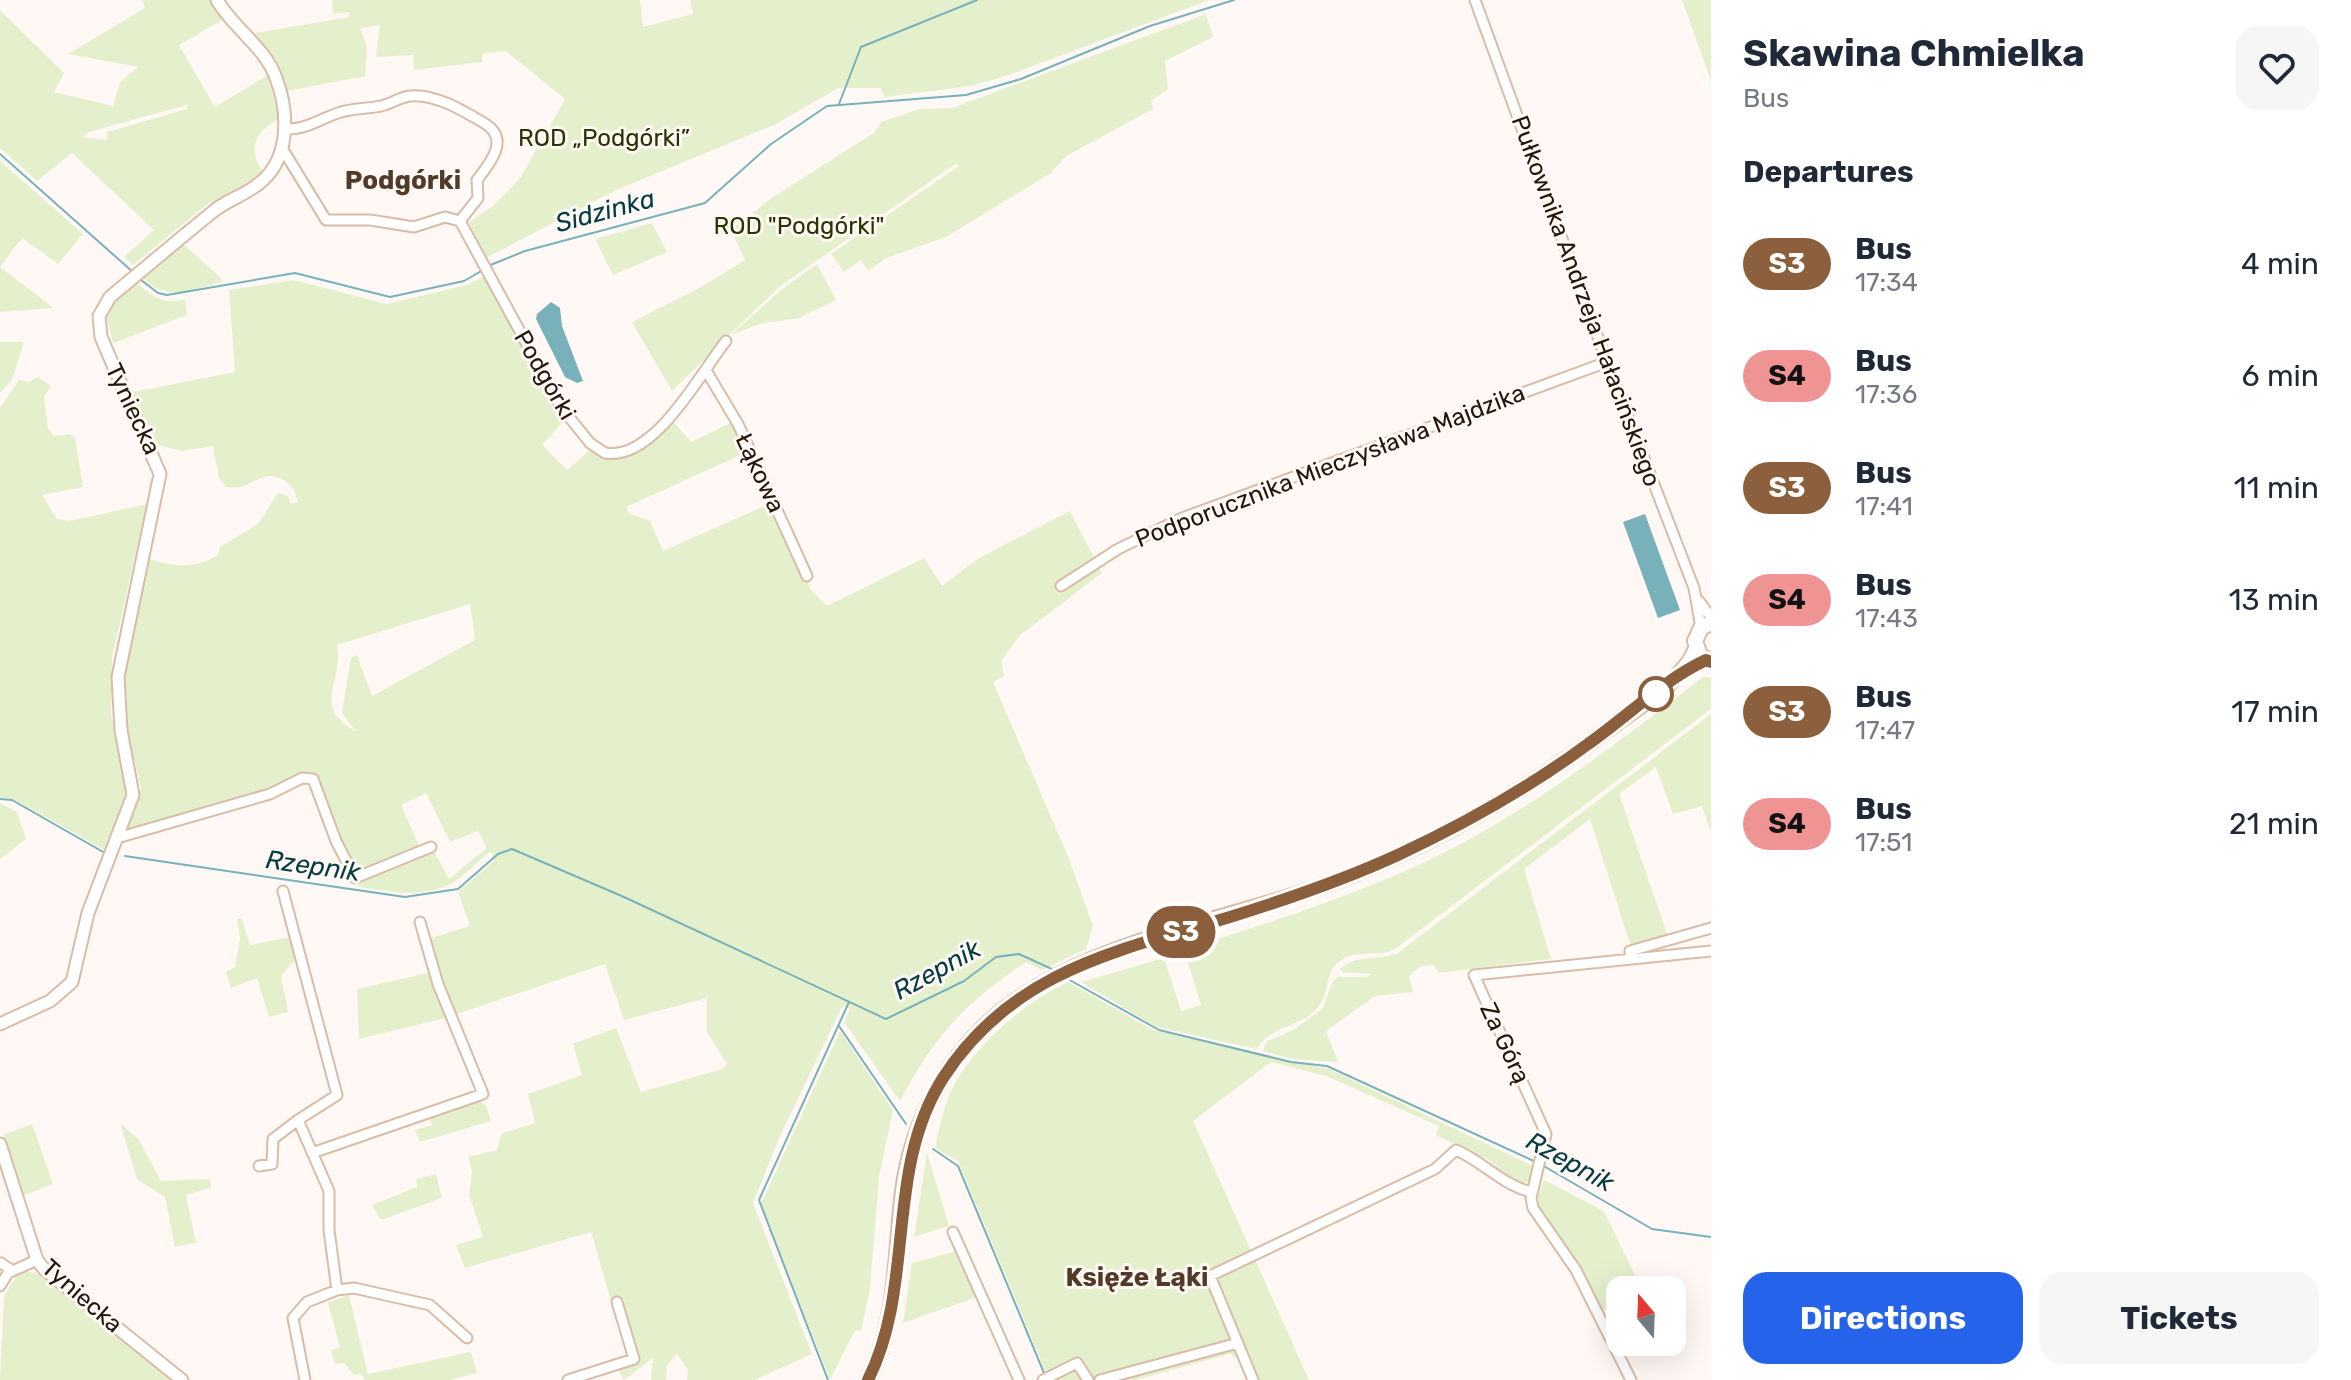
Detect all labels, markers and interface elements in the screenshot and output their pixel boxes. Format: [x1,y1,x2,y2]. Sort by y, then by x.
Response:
button: heart [2235,26,2319,110]
text: Skawina Chmielka [1743,30,2085,76]
text: Bus [1743,83,1789,114]
street label: Pułkownika Andrzeja Hałacińskiego [1506,112,1666,490]
park label: ROD „Podgórki” [518,124,690,152]
text: Departures [1743,154,1914,190]
district label: Podgórki [345,165,461,196]
water label: Sidzinka [552,183,658,239]
park label: ROD "Podgórki" [713,212,885,240]
text: Bus [1855,231,1912,267]
text: 4 min [2241,246,2319,282]
text: S3 [1768,247,1806,280]
text: 17:34 [1855,267,1918,298]
street label: Podgórki [508,325,582,425]
text: Bus [1855,343,1912,379]
text: 6 min [2241,358,2319,394]
street label: Tyniecka [100,359,166,459]
text: S4 [1768,359,1806,392]
street label: Podporucznika Mieczysława Majdzika [1131,379,1529,553]
text: 17:36 [1855,379,1917,410]
street label: Łąkowa [729,429,791,517]
text: Bus [1855,455,1912,491]
text: 11 min [2234,470,2319,506]
text: S3 [1768,471,1806,504]
text: 17:41 [1855,491,1913,522]
text: Bus [1855,567,1912,603]
text: 13 min [2229,582,2319,618]
text: S4 [1768,583,1806,616]
text: 17:43 [1855,603,1918,634]
unlabelled marker [1639,677,1673,711]
text: Bus [1855,679,1912,715]
text: 17 min [2231,694,2319,730]
text: S3 [1768,695,1806,728]
text: 17:47 [1855,715,1915,746]
text: Bus [1855,791,1912,827]
text: 21 min [2229,806,2319,842]
text: S4 [1768,807,1806,840]
text: 17:51 [1855,827,1912,858]
water label: Rzepnik [264,844,363,888]
line badge: S3 [1145,906,1217,958]
text: S3 [1162,915,1200,948]
water label: Rzepnik [888,933,987,1007]
street label: Za Górą [1474,998,1536,1088]
water label: Rzepnik [1521,1125,1620,1199]
street label: Tyniecka [36,1253,128,1339]
district label: Księże Łąki [1065,1262,1209,1293]
button: Directions [1743,1272,2023,1364]
button: Tickets [2039,1272,2319,1364]
north arrow [1606,1276,1686,1356]
map controls [1606,1276,1686,1356]

